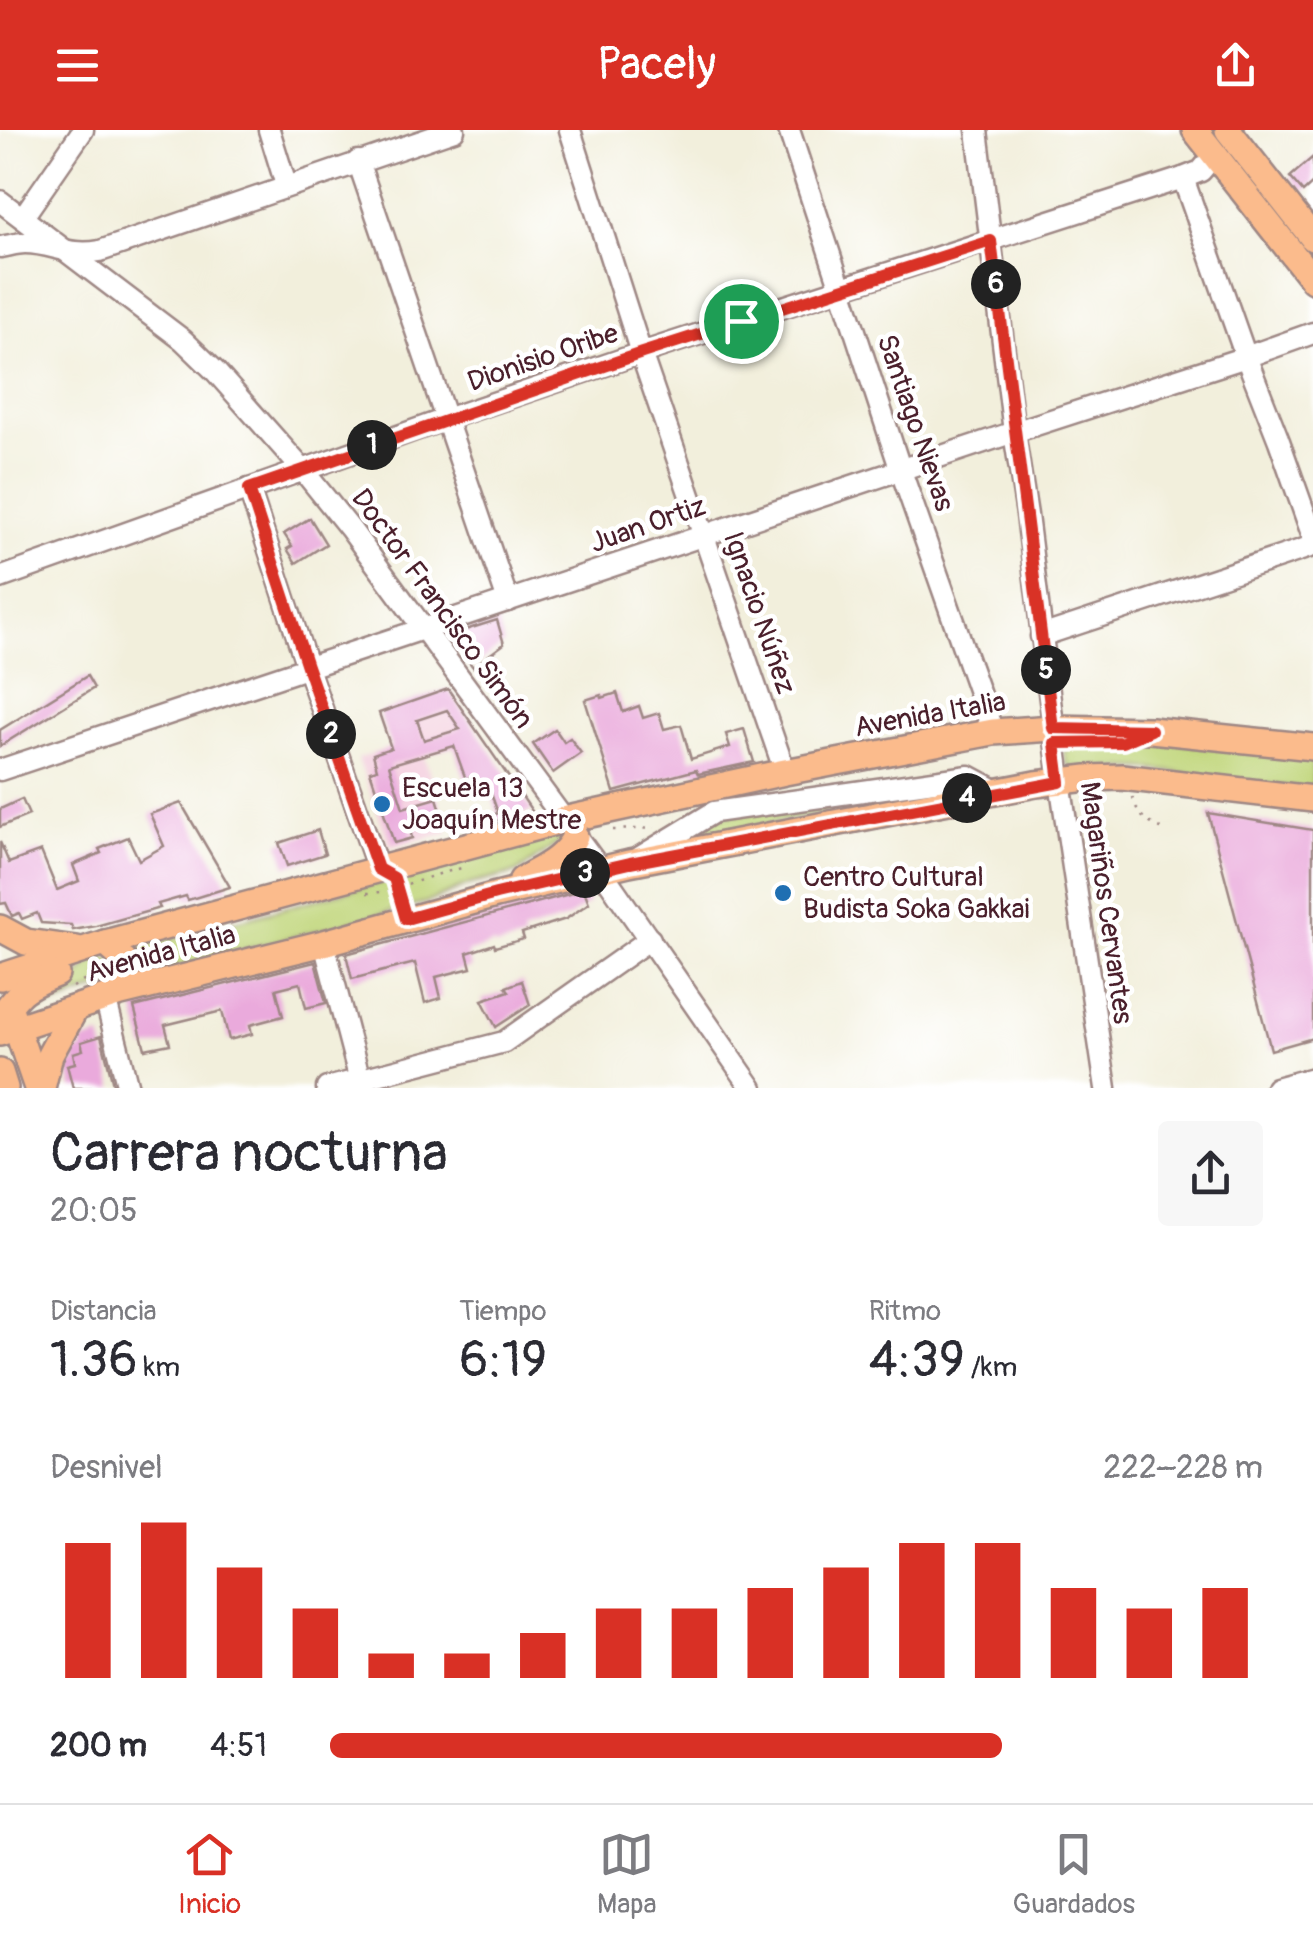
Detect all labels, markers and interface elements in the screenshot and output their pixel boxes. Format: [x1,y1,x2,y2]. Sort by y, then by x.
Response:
text: Pacely [597,37,716,93]
icon: menu [50,38,105,93]
icon: share [1208,38,1263,93]
pin: 6 [971,259,1021,309]
text: 6 [988,266,1004,301]
pin [699,279,784,364]
icon: arrive [714,294,769,349]
street label: Dionisio Oribe [463,316,623,400]
street label: Santiago Nievas [868,330,962,516]
pin: 1 [347,420,397,470]
text: 1 [367,427,377,462]
street label: Doctor Francisco Simón [343,482,541,736]
street label: Juan Ortiz [585,489,711,561]
street label: Ignacio Núñez [715,527,803,699]
pin: 5 [1021,645,1071,695]
text: 5 [1038,652,1054,687]
street label: Avenida Italia [852,684,1008,746]
pin: 2 [306,709,356,759]
text: 2 [323,716,339,751]
place label: Escuela 13 Joaquín Mestre [402,771,582,838]
pin: 4 [942,773,992,823]
text: 4 [959,780,975,815]
street label: Magariños Cervantes [1072,780,1140,1027]
marker: Escuela 13 Joaquín Mestre [371,793,393,815]
pin: 3 [560,848,610,898]
text: 3 [577,855,593,890]
place label: Centro Cultural Budista Soka Gakkai [803,860,1030,927]
marker: Centro Cultural Budista Soka Gakkai [772,882,794,904]
street label: Avenida Italia [83,917,239,991]
text: Carrera nocturna [50,1119,448,1188]
button: share [1158,1121,1263,1226]
text: 20:05 [50,1191,138,1231]
text: Distancia [50,1294,157,1329]
text: Tiempo [459,1294,547,1329]
text: Ritmo [869,1294,941,1329]
text: 1.36 [50,1329,138,1392]
text: 6:19 [459,1329,547,1392]
text: 4:39 [869,1329,965,1392]
text: km [138,1350,180,1385]
text: /km [965,1350,1017,1385]
text: Desnivel [50,1448,163,1488]
text: 222–228 m [1103,1448,1263,1488]
text: 200 m [50,1726,147,1766]
text: 4:51 [210,1726,267,1766]
tab: Inicio [178,1827,241,1922]
tab: Mapa [597,1827,656,1922]
tab: Guardados [1012,1827,1135,1922]

